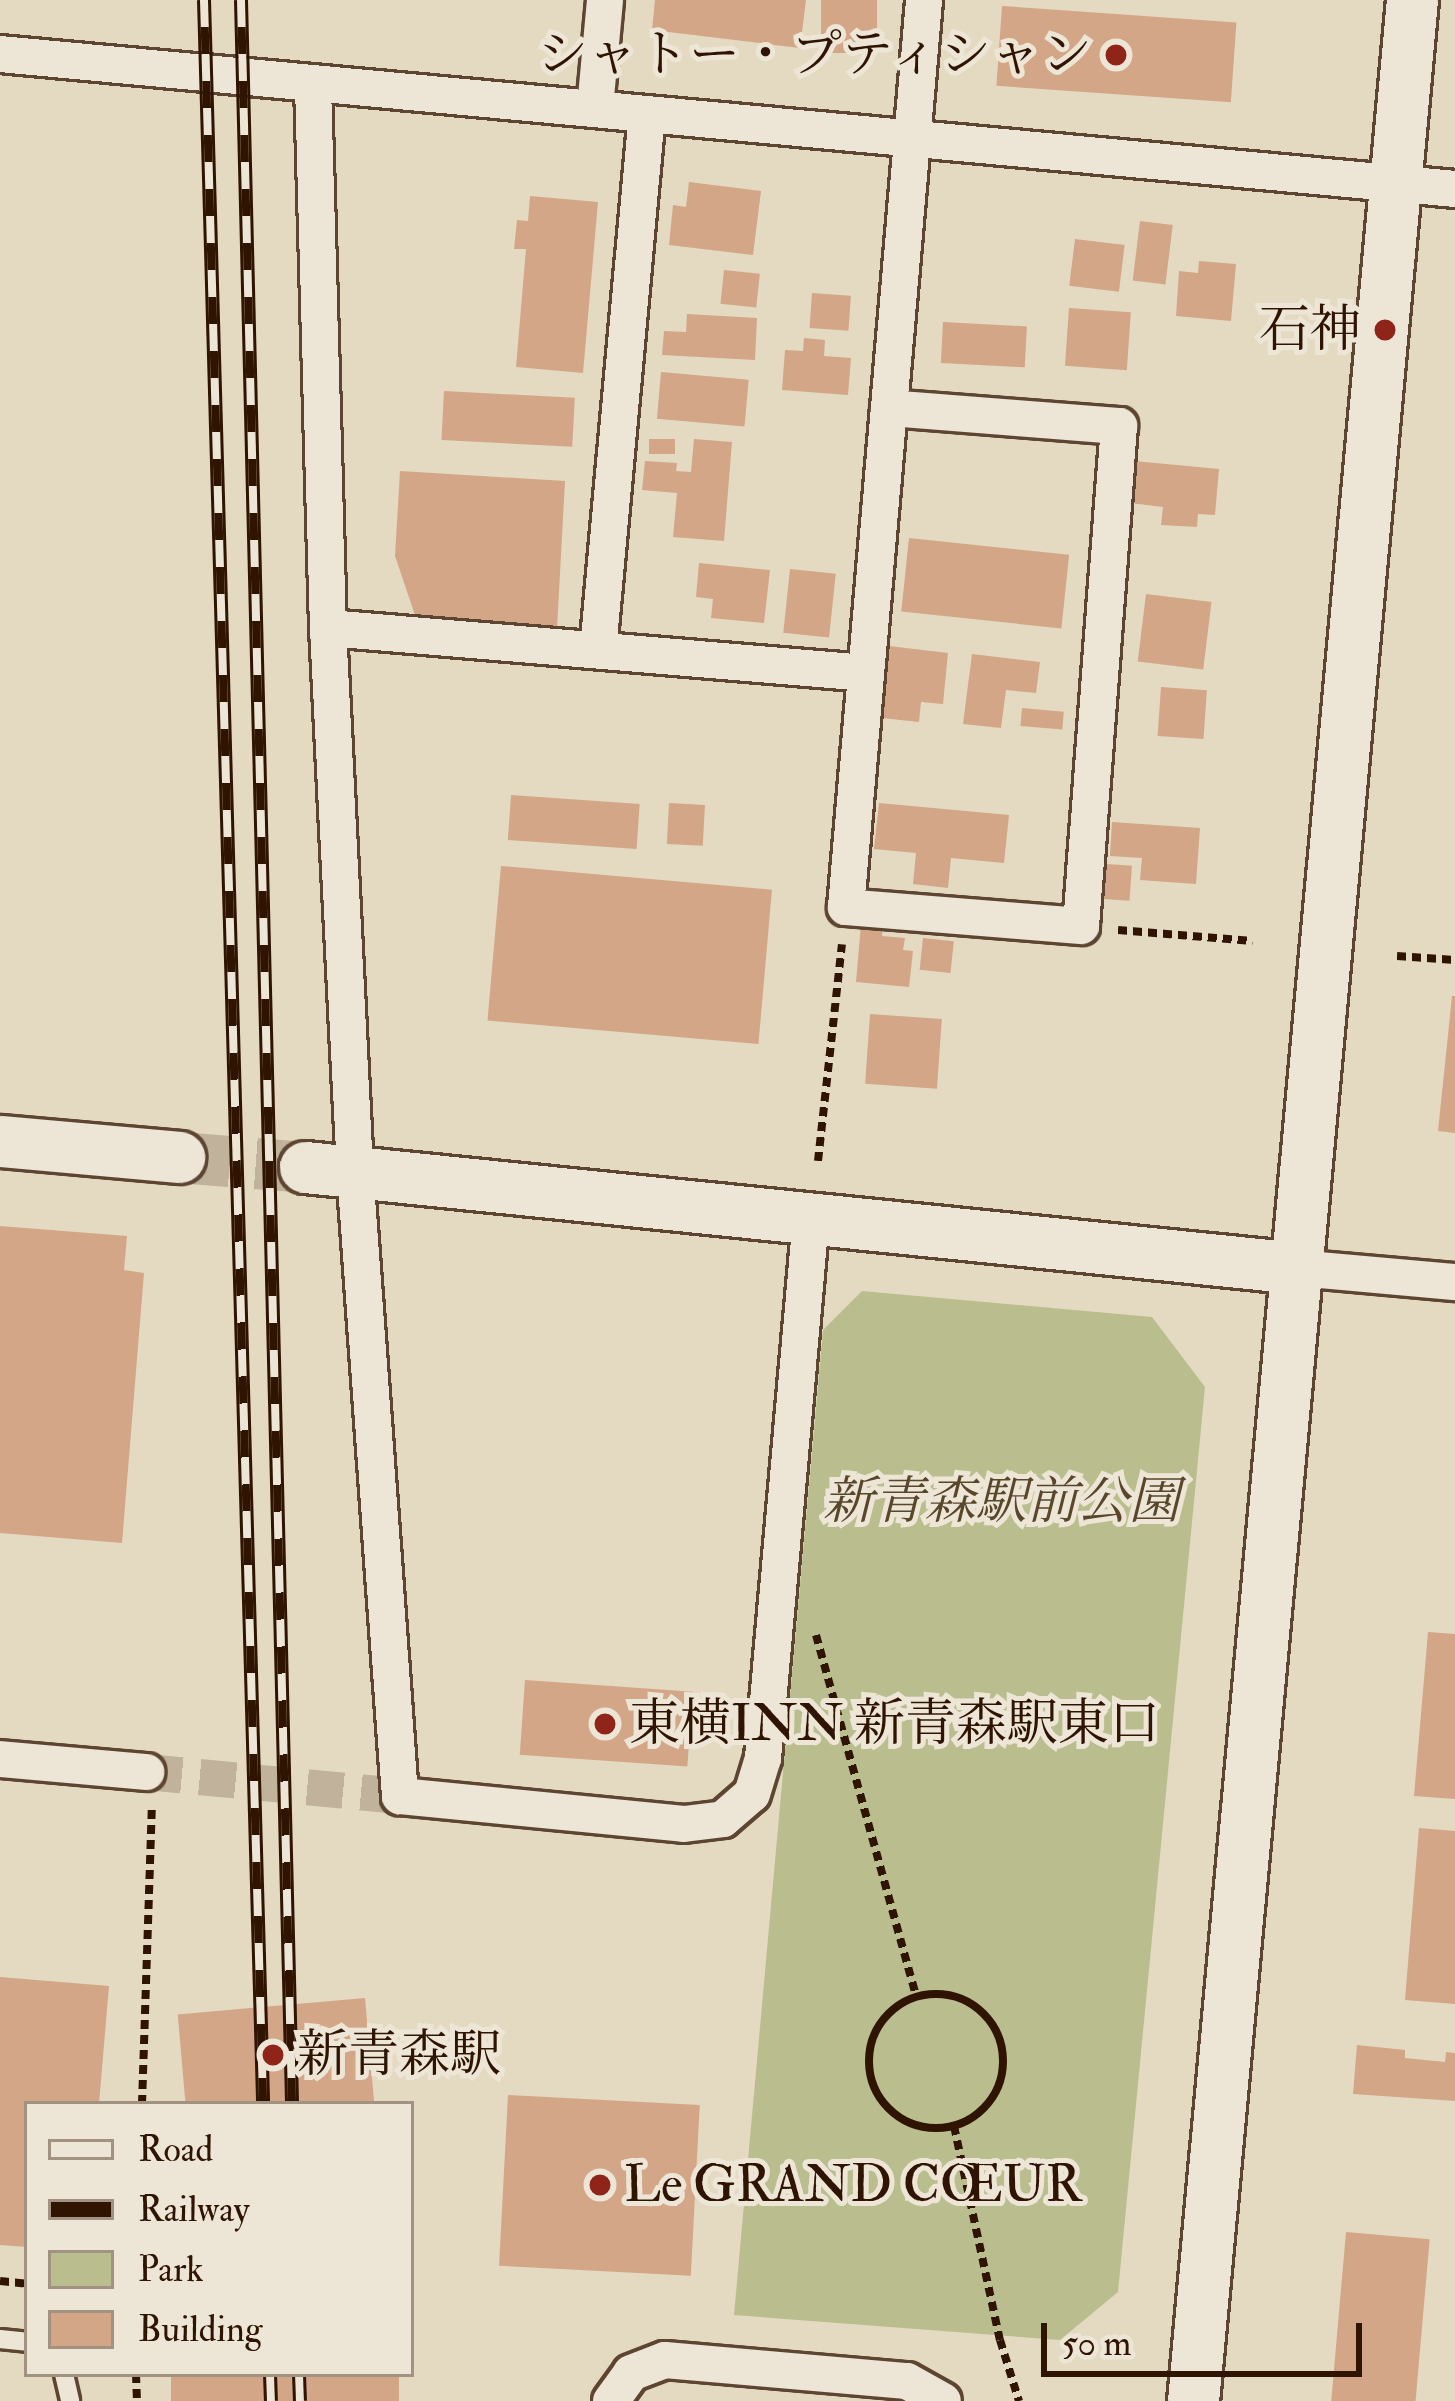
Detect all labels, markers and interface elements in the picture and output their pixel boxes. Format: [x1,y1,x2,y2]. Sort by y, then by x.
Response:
place label: シャトー・プティシャン [531,24,1092,86]
marker: シャトー・プティシャン [1103,42,1129,68]
place label: 石神 [1259,299,1361,361]
marker: 石神 [1372,317,1398,343]
park label: 新青森駅前公園 [823,1471,1179,1533]
place label: 東横INN 新青森駅東口 [629,1693,1160,1755]
marker: 東横INN 新青森駅東口 [592,1711,618,1737]
place label: 新青森駅 [297,2024,501,2086]
marker: 新青森駅 [260,2042,286,2068]
legend [24,2101,414,2377]
text: Road [138,2127,213,2172]
place label: Le GRAND CŒUR [624,2154,1082,2216]
marker: Le GRAND CŒUR [587,2172,613,2198]
text: Railway [138,2187,249,2232]
text: Park [138,2247,204,2292]
scale bar [1047,2299,1368,2373]
text: Building [138,2307,262,2352]
text: 50 m [1062,2321,1131,2366]

